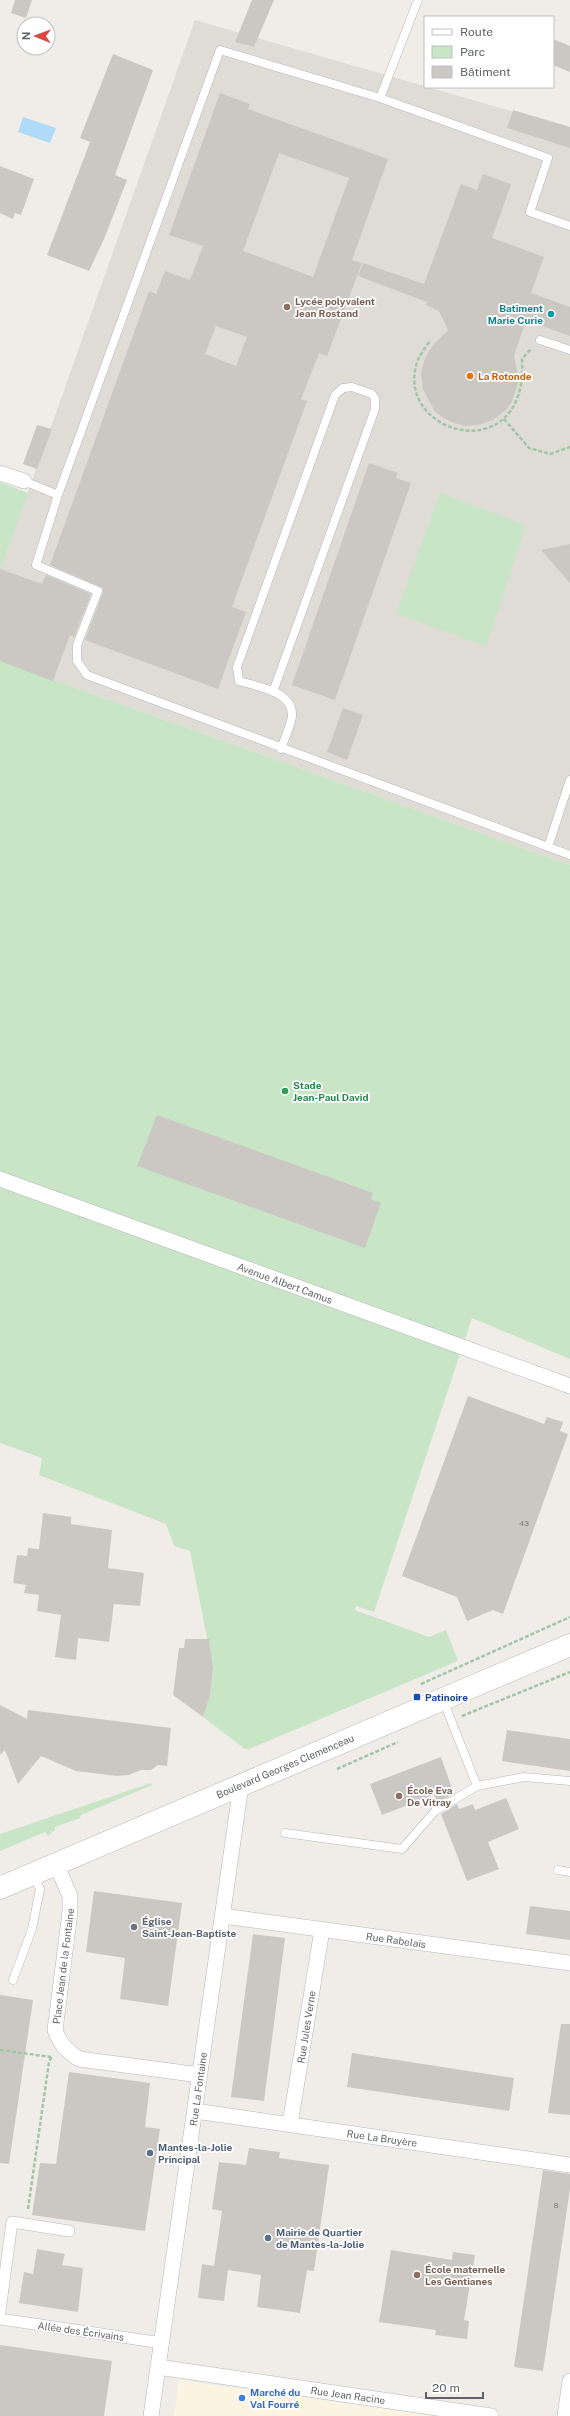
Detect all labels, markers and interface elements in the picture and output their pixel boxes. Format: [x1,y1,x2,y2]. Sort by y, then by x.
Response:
north arrow [16,16,56,56]
legend [424,16,554,88]
text: Route [460,25,493,39]
text: N [20,31,32,40]
text: Parc [460,45,485,59]
text: Bâtiment [460,65,511,79]
place label: Lycée polyvalent Jean Rostand [295,295,375,319]
marker: Lycée polyvalent Jean Rostand [282,302,292,312]
place label: Batiment Marie Curie [488,302,543,326]
marker: Batiment Marie Curie [546,309,556,319]
place label: La Rotonde [478,370,532,382]
marker: La Rotonde [465,371,475,381]
place label: Stade Jean-Paul David [293,1079,369,1103]
marker: Stade Jean-Paul David [280,1086,290,1096]
street label: Avenue Albert Camus [236,1260,334,1306]
house number: 43 [519,1518,529,1528]
place label: Patinoire [425,1691,468,1703]
marker: Patinoire [412,1692,422,1702]
street label: Boulevard Georges Clemenceau [214,1731,356,1801]
place label: École Eva De Vitray [407,1784,453,1808]
marker: École Eva De Vitray [394,1791,404,1801]
street label: Place Jean de la Fontaine [50,1907,76,2025]
place label: Église Saint-Jean-Baptiste [142,1915,236,1939]
marker: Église Saint-Jean-Baptiste [129,1922,139,1932]
street label: Rue Rabelais [365,1930,427,1950]
street label: Rue Jules Verne [294,1990,318,2064]
street label: Rue La Fontaine [187,2051,209,2127]
street label: Rue La Bruyère [346,2127,418,2149]
place label: Mantes-la-Jolie Principal [158,2141,232,2165]
marker: Mantes-la-Jolie Principal [145,2148,155,2158]
house number: 8 [553,2200,559,2210]
place label: Mairie de Quartier de Mantes-la-Jolie [276,2226,364,2250]
marker: Mairie de Quartier de Mantes-la-Jolie [263,2233,273,2243]
place label: École maternelle Les Gentianes [425,2263,506,2287]
marker: École maternelle Les Gentianes [412,2270,422,2280]
street label: Allée des Écrivains [37,2319,125,2343]
scale bar [426,2374,483,2400]
text: 20 m [432,2381,460,2395]
street label: Rue Jean Racine [310,2384,386,2406]
place label: Marché du Val Fourré [250,2386,300,2410]
marker: Marché du Val Fourré [237,2393,247,2403]

